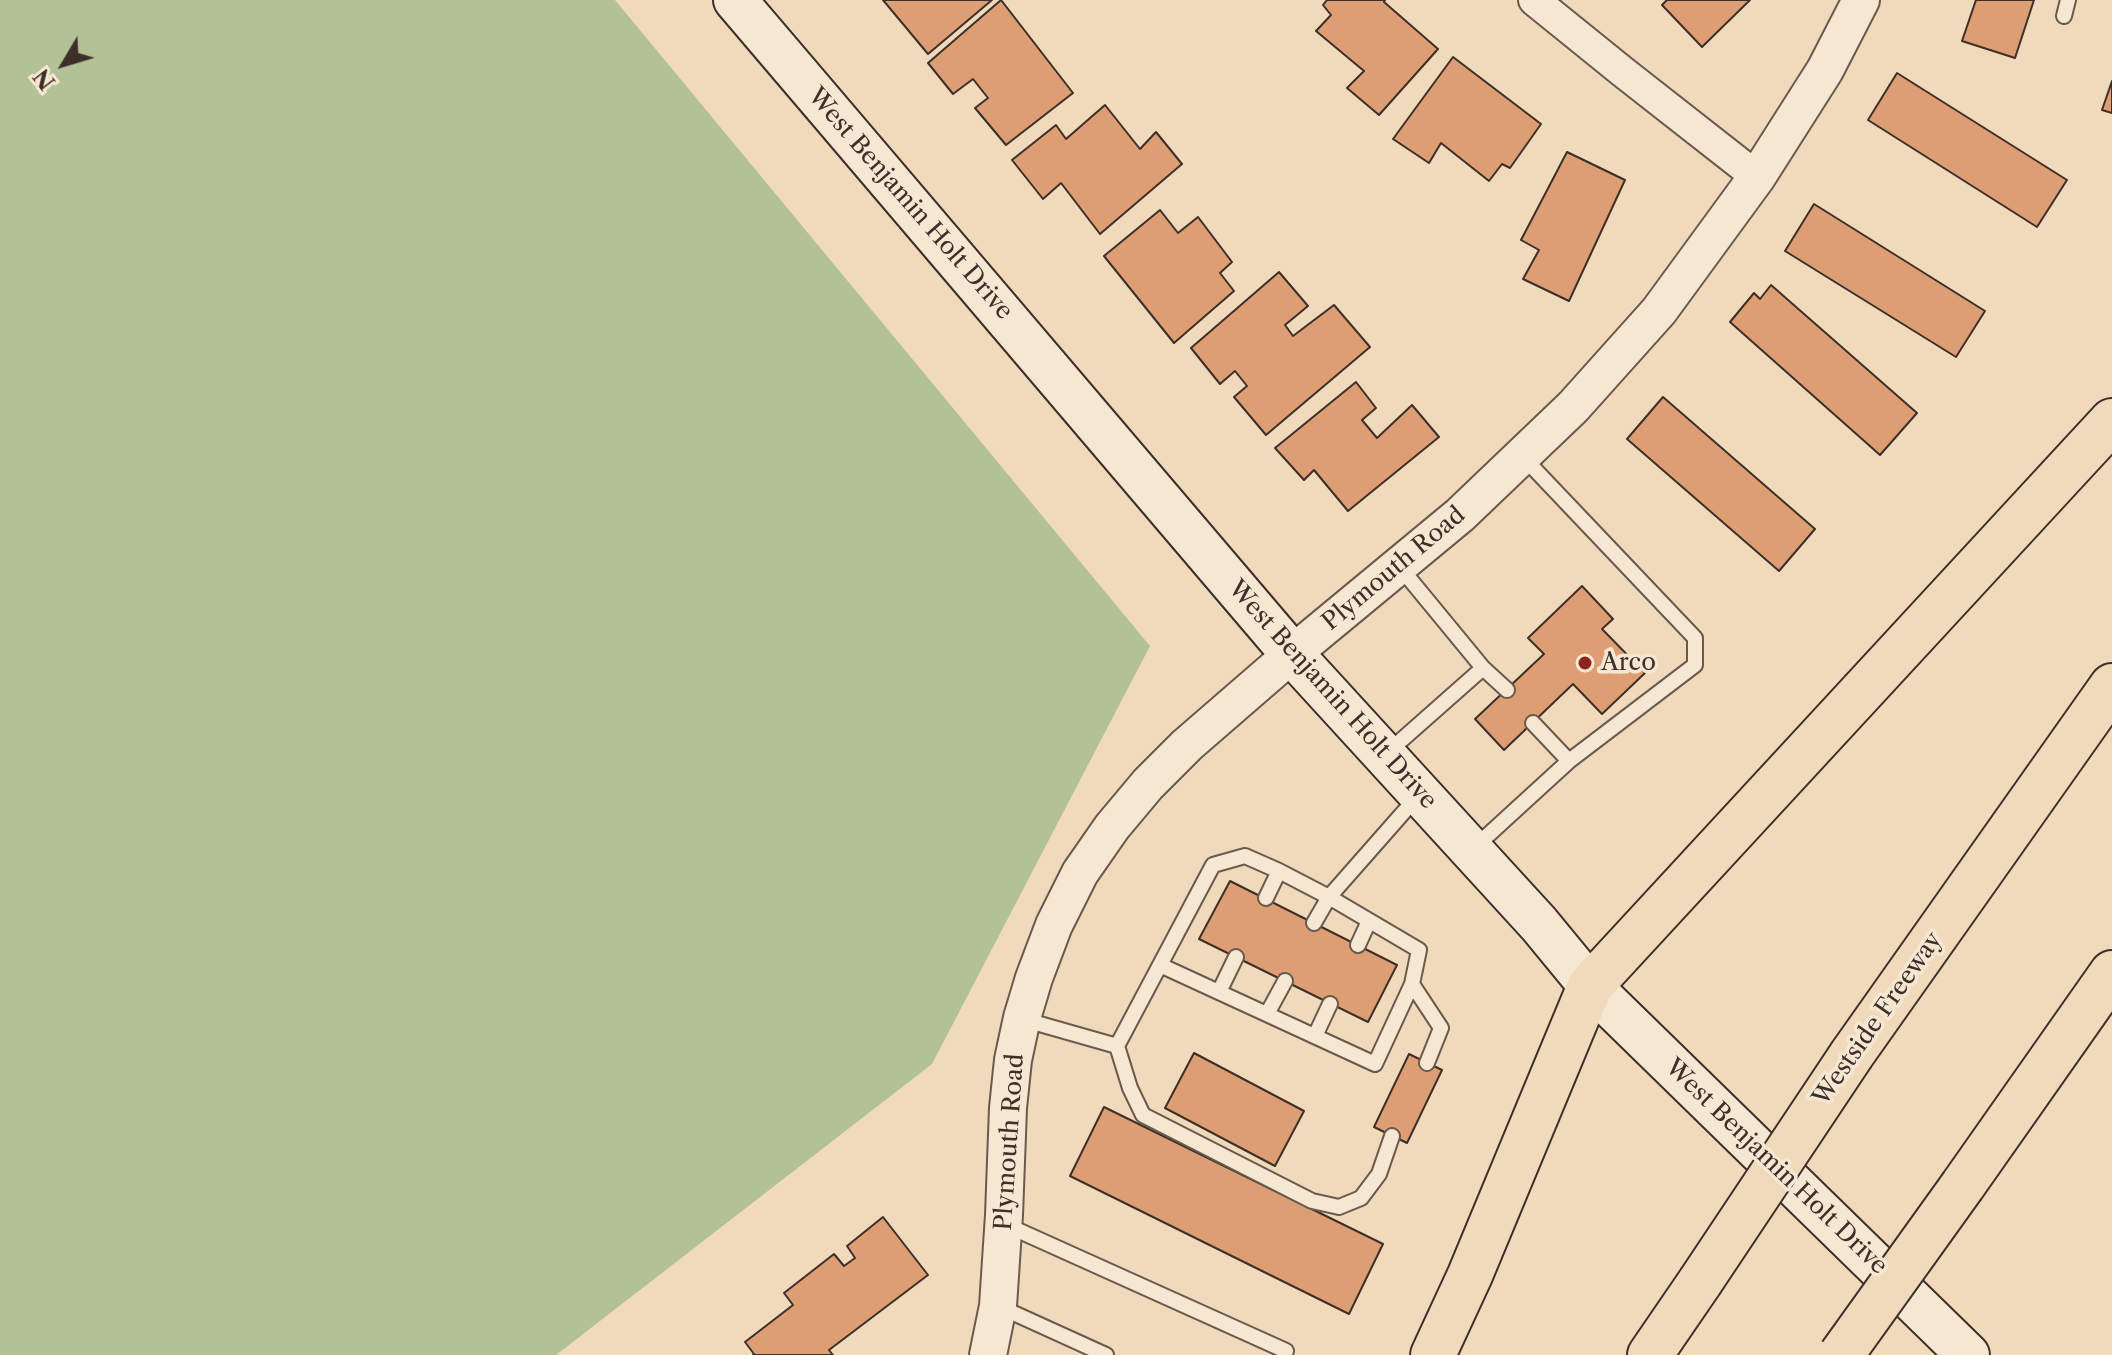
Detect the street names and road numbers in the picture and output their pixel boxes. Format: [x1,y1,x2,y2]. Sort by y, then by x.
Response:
street label: West Benjamin Holt Drive [801,82,1019,326]
street label: Plymouth Road [1317,501,1471,637]
street label: West Benjamin Holt Drive [1222,575,1442,815]
street label: Westside Freeway [1807,927,1949,1111]
street label: Plymouth Road [989,1053,1031,1231]
street label: West Benjamin Holt Drive [1659,1053,1893,1281]

